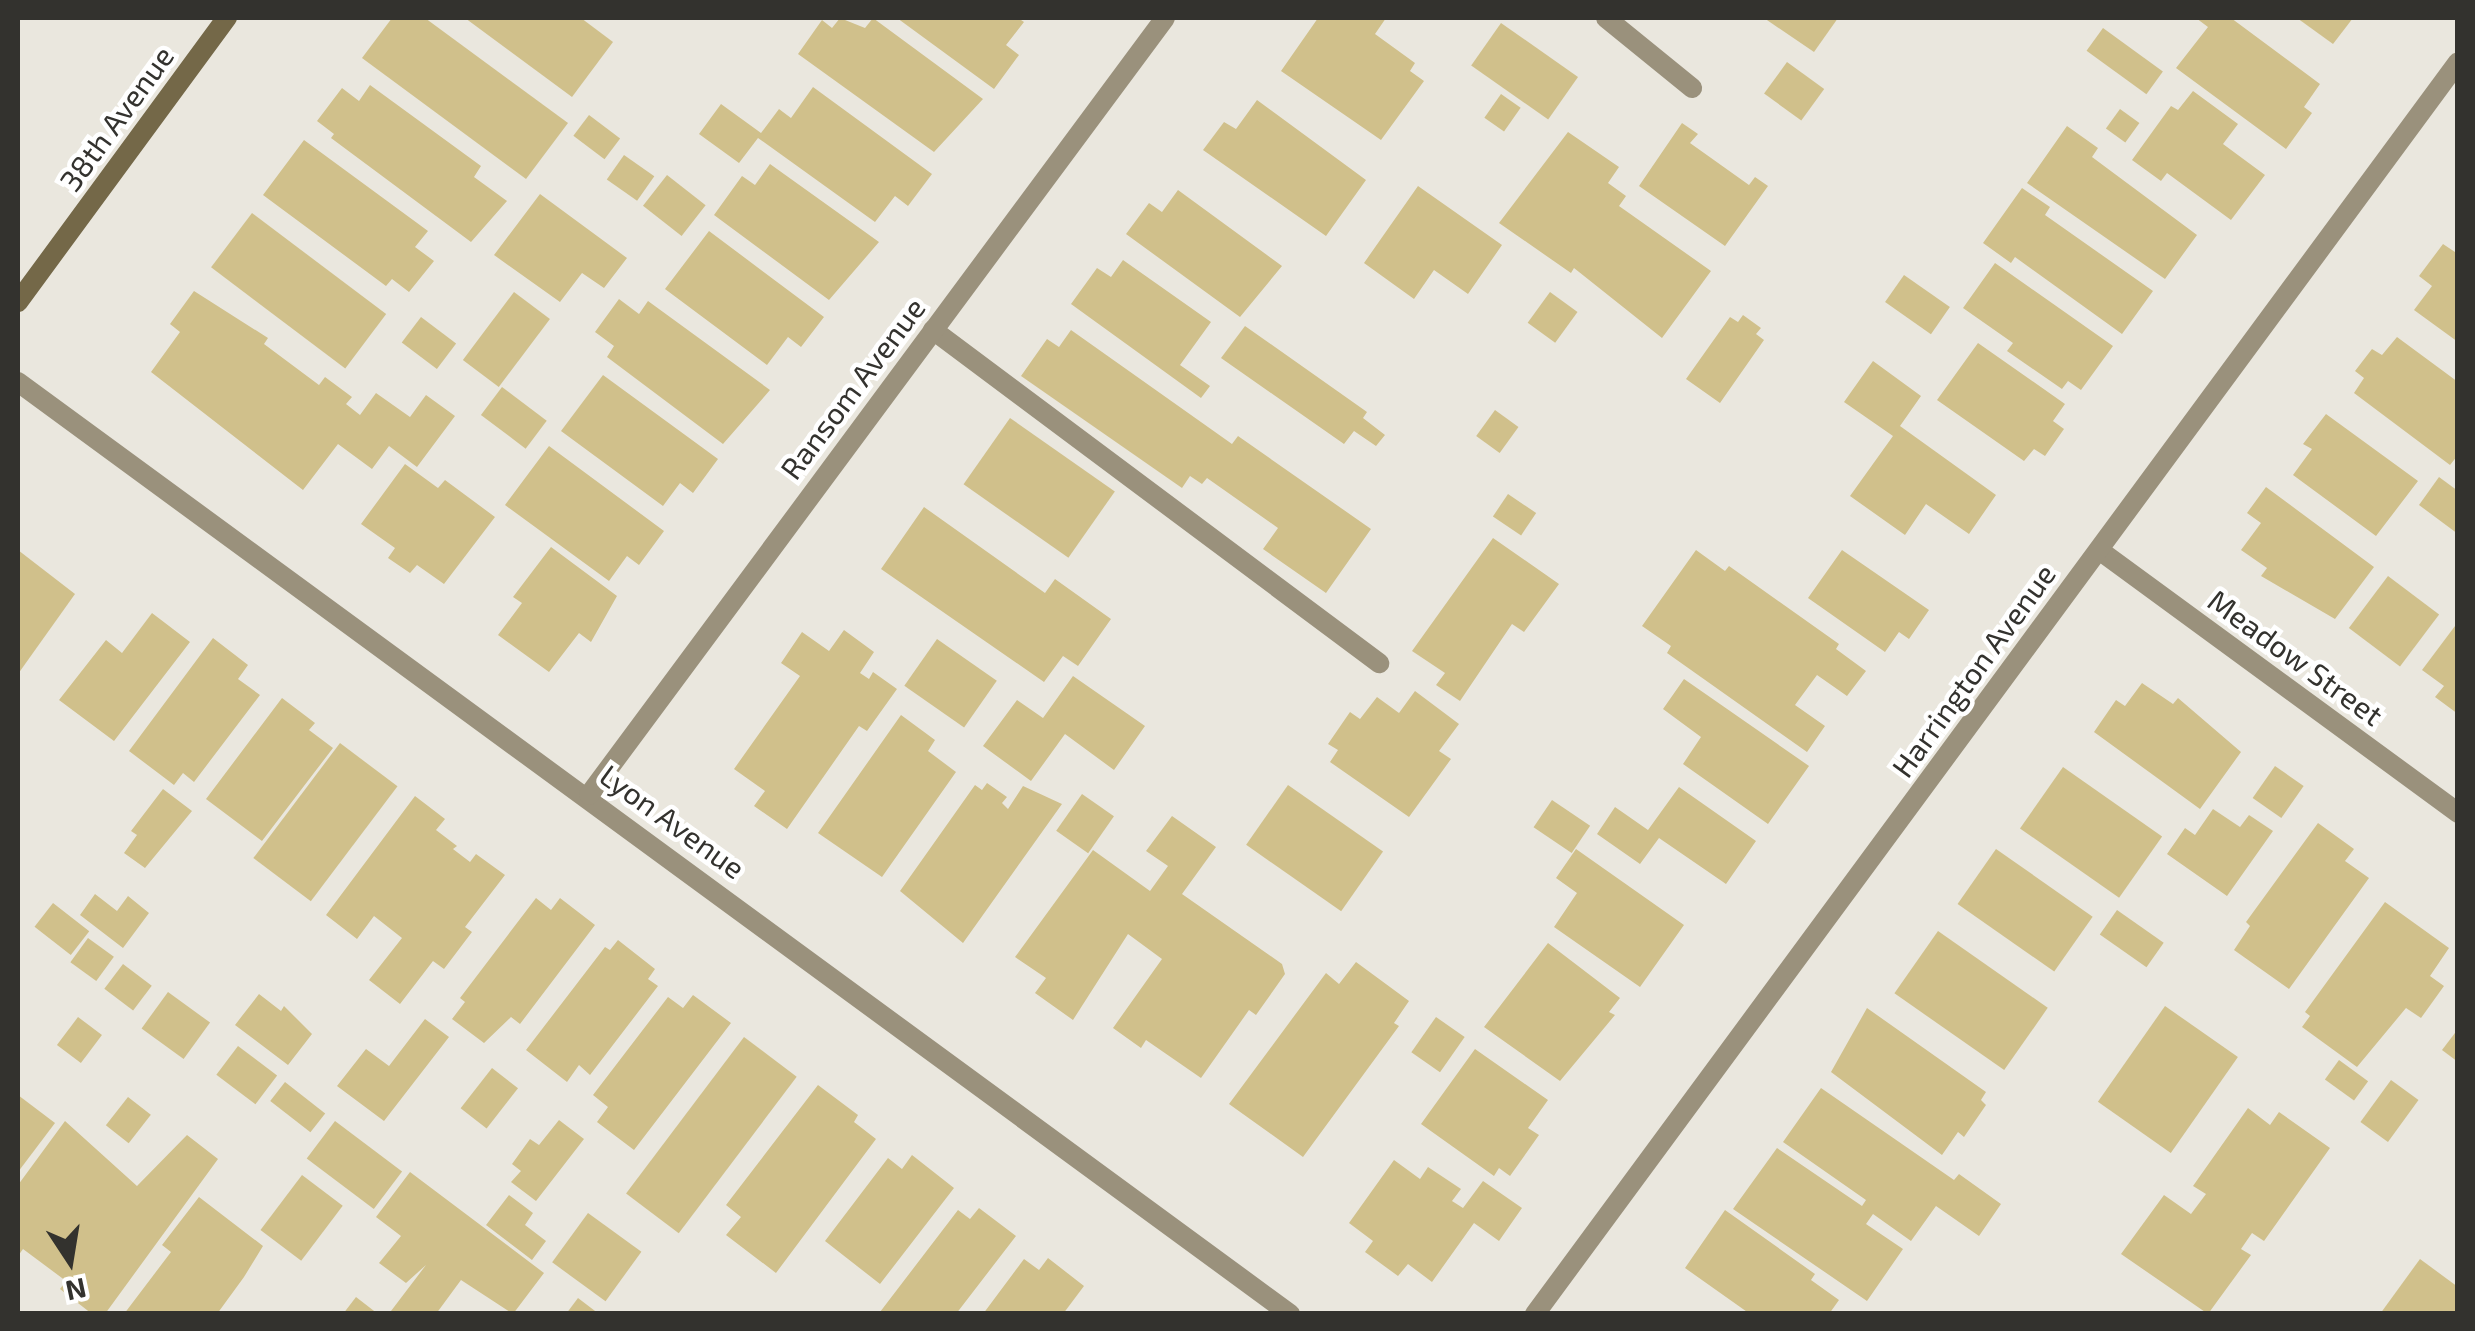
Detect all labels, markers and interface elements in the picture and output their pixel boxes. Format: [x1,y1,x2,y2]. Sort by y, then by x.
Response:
street label: 38th Avenue [51,38,181,198]
street label: Ransom Avenue [772,290,932,486]
street label: Harrington Avenue [1883,556,2063,784]
street label: Meadow Street [2201,581,2391,733]
street label: Lyon Avenue [593,756,753,886]
north arrow [20,1211,120,1311]
text: N [63,1272,90,1309]

